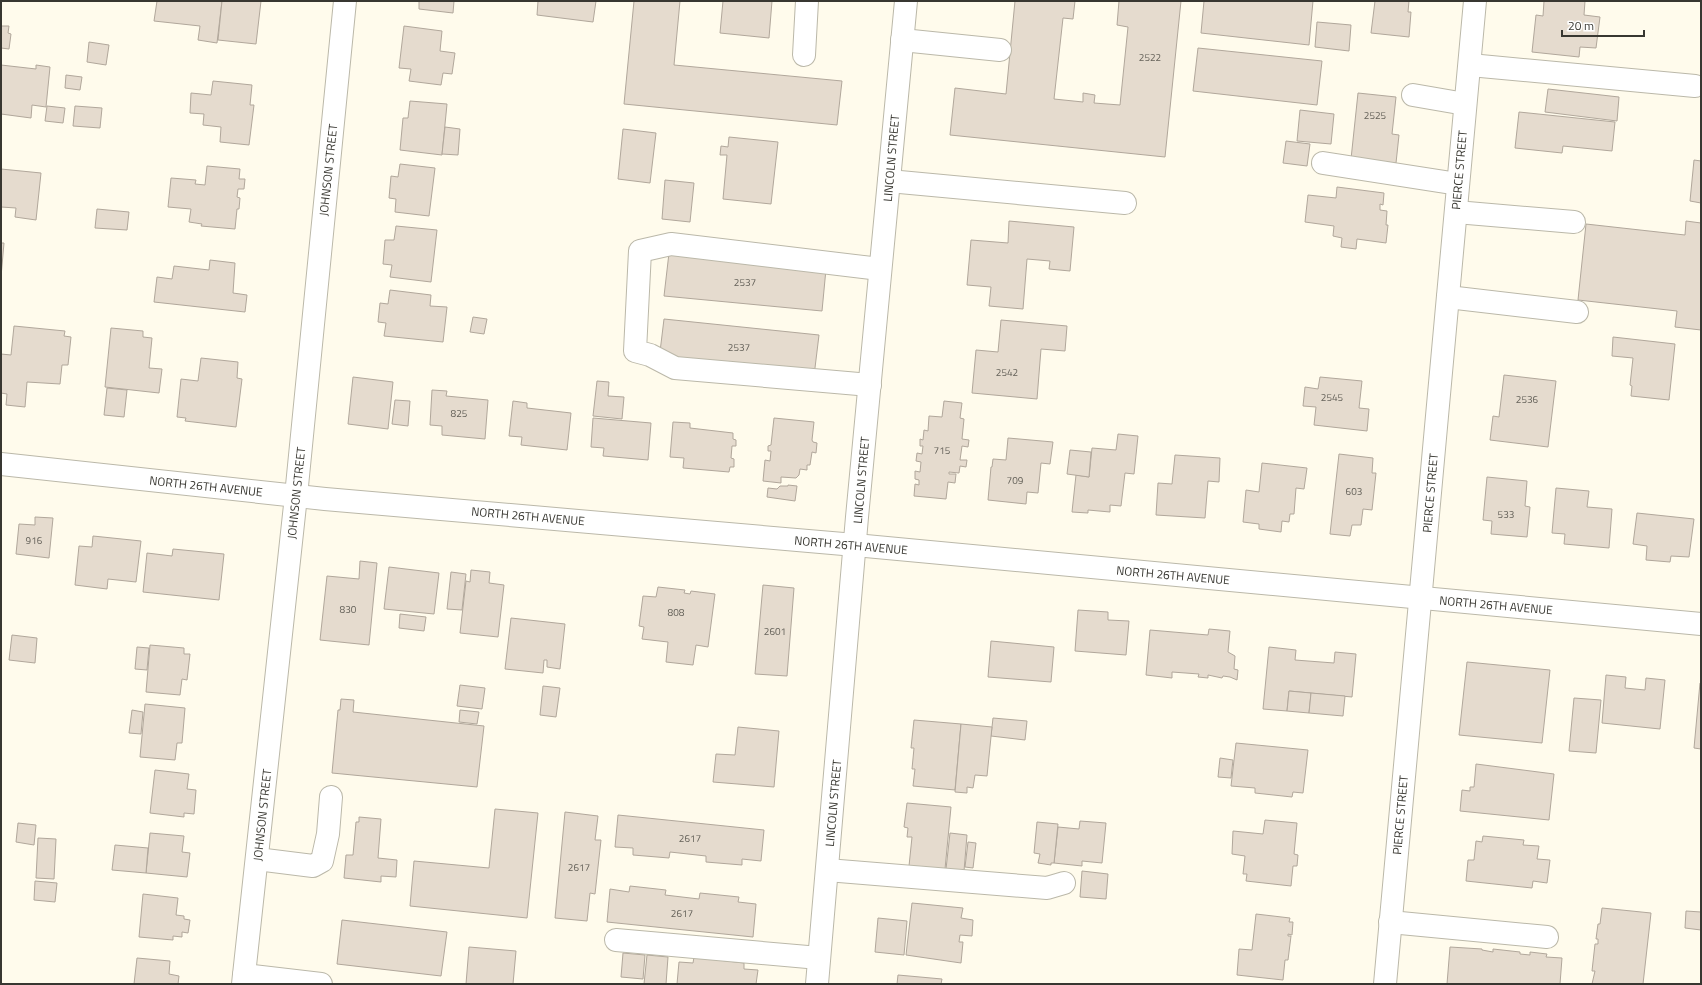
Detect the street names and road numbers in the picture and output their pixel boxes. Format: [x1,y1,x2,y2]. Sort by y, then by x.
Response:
street label: LINCOLN STREET [878,113,904,202]
street label: JOHNSON STREET [314,122,342,217]
street label: PIERCE STREET [1446,129,1472,211]
street label: LINCOLN STREET [848,435,874,524]
street label: JOHNSON STREET [282,445,310,540]
street label: PIERCE STREET [1417,452,1443,534]
street label: NORTH 26TH AVENUE [148,471,264,501]
street label: NORTH 26TH AVENUE [471,502,586,530]
street label: NORTH 26TH AVENUE [794,531,909,559]
street label: NORTH 26TH AVENUE [1116,561,1231,589]
street label: NORTH 26TH AVENUE [1439,591,1554,619]
street label: LINCOLN STREET [820,758,846,847]
street label: JOHNSON STREET [248,767,276,862]
street label: PIERCE STREET [1387,774,1413,856]

